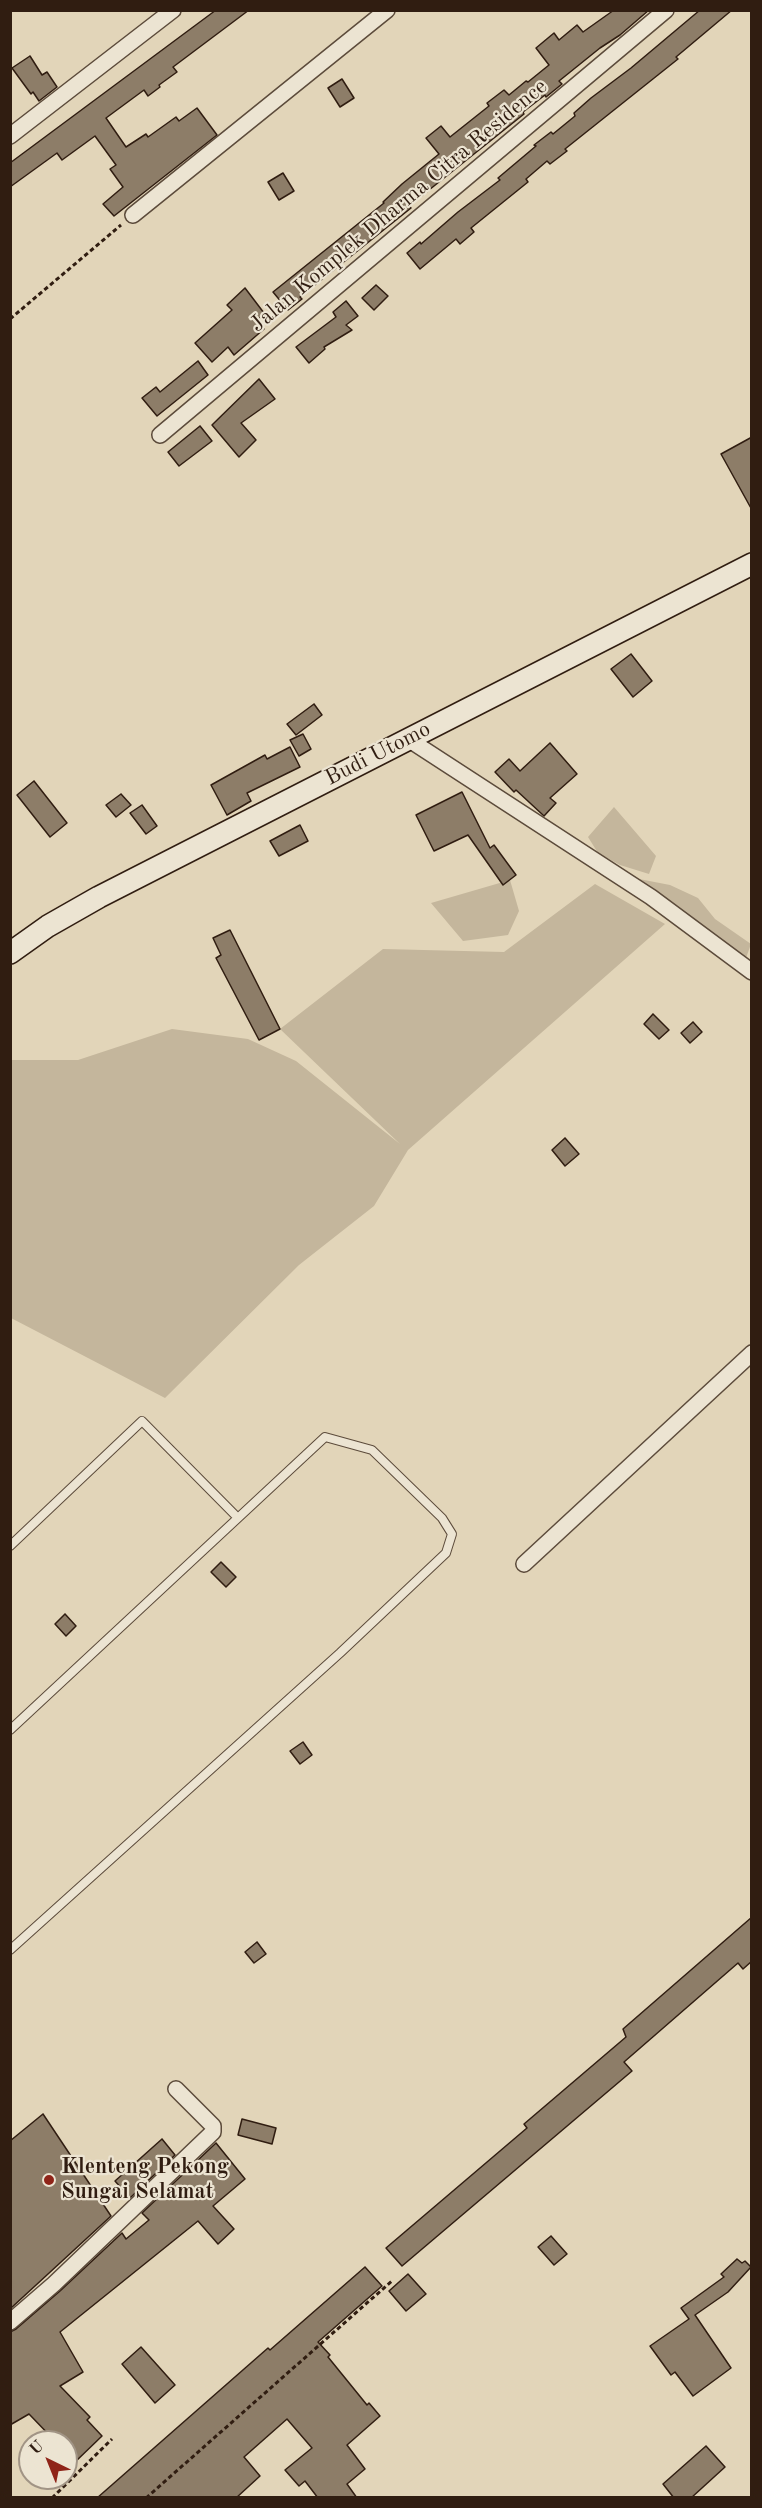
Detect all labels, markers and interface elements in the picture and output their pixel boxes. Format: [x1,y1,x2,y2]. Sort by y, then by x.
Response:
street label: Jalan Komplek Dharma Citra Residence [245,74,553,338]
street label: Budi Utomo [321,716,435,792]
place label: Klenteng Pekong Sungai Selamat [61,2154,229,2206]
marker: Klenteng Pekong Sungai Selamat [42,2173,56,2187]
north arrow [18,2430,78,2490]
text: U [27,2438,47,2458]

